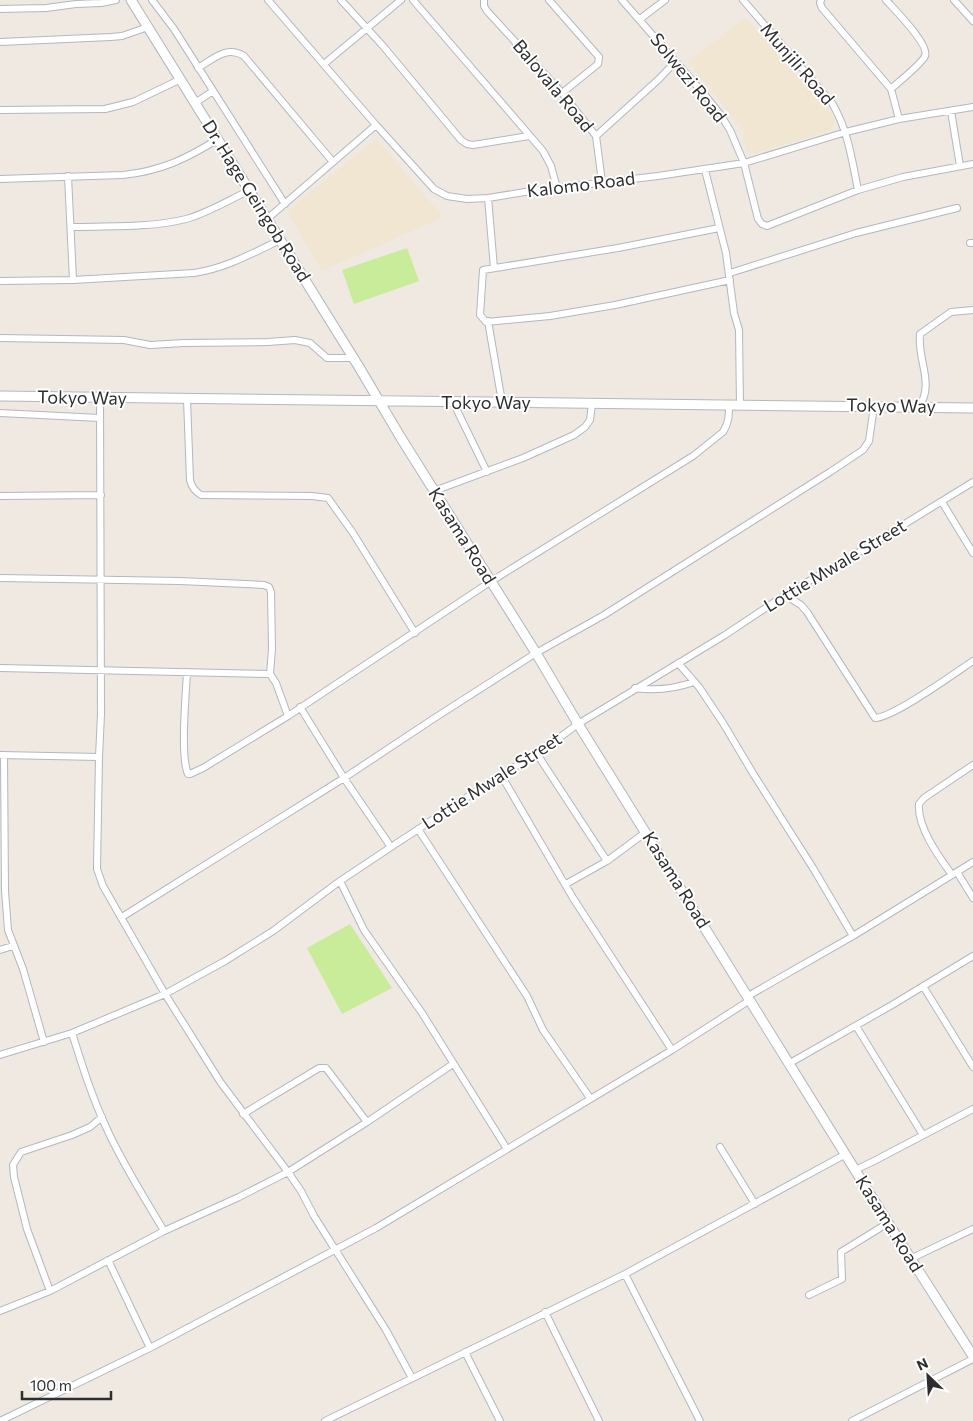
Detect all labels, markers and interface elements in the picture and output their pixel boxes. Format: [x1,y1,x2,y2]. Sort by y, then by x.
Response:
street label: Munjili Road [756,18,839,109]
street label: Solwezi Road [646,28,731,126]
street label: Balovala Road [509,35,599,136]
street label: Dr. Hage Geingob Road [198,115,316,285]
street label: Kalomo Road [526,166,636,202]
street label: Tokyo Way [37,385,127,409]
street label: Tokyo Way [441,391,531,413]
street label: Tokyo Way [846,393,936,417]
street label: Kasama Road [424,483,501,588]
street label: Lottie Mwale Street [759,514,910,616]
street label: Lottie Mwale Street [418,727,565,833]
street label: Kasama Road [638,827,715,932]
street label: Kasama Road [851,1171,928,1276]
north arrow [903,1351,953,1401]
text: N [914,1354,931,1374]
scale bar [22,1368,111,1400]
text: 100 m [30,1376,72,1394]

